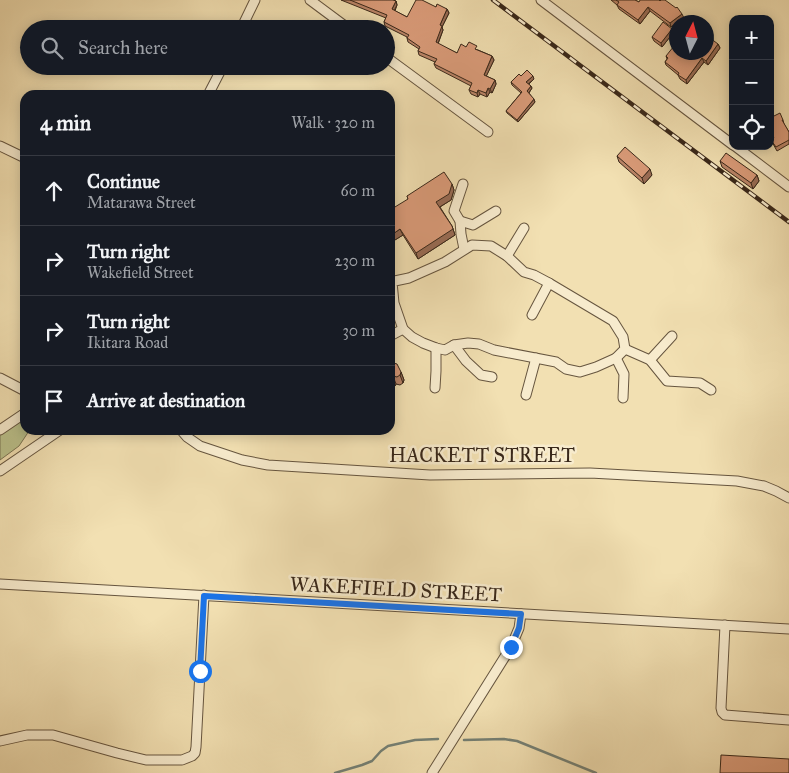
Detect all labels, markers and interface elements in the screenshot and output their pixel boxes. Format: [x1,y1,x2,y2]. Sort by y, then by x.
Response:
north arrow [669,15,714,60]
map controls [729,15,774,150]
button: + [729,15,774,60]
search box [20,20,395,75]
icon: search [38,34,66,62]
text: Search here [78,36,168,59]
button: − [729,60,774,105]
button: locate [729,105,774,150]
text: 4 min [40,110,91,136]
text: Walk · 320 m [291,113,375,132]
text: Continue [87,170,160,193]
icon: ahead [40,177,68,205]
text: 60 m [341,181,375,200]
text: Matarawa Street [87,193,196,212]
text: Turn right [87,240,170,263]
icon: right [40,247,68,275]
text: 230 m [335,251,375,270]
text: Wakefield Street [87,263,194,282]
text: Turn right [87,310,170,333]
icon: right [40,317,68,345]
text: 30 m [342,321,375,340]
text: Ikitara Road [87,333,168,352]
icon: arrive [40,387,68,415]
text: Arrive at destination [87,389,245,412]
street label: HACKETT STREET [389,443,575,467]
street label: WAKEFIELD STREET [289,571,503,607]
route end [500,636,523,659]
route start [189,660,212,683]

